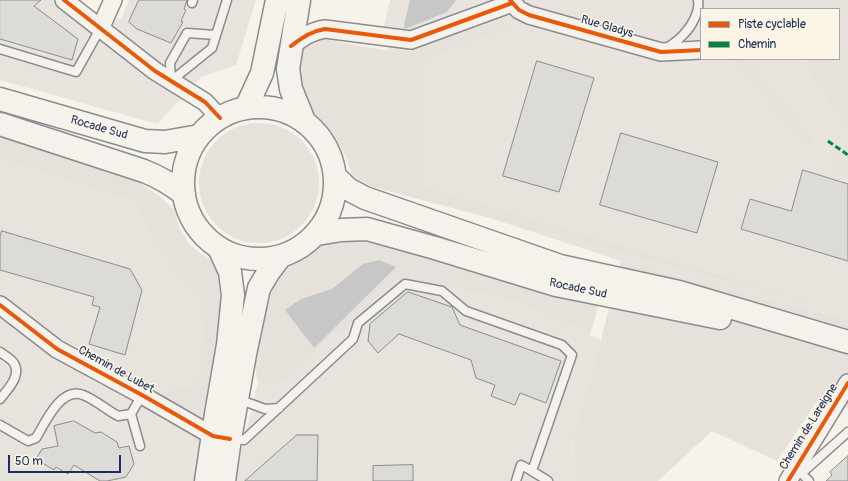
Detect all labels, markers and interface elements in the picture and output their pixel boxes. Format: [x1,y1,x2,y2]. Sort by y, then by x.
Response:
legend [700,8,840,60]
street label: Rue Gladys [579,13,635,41]
text: Piste cyclable [738,17,806,32]
text: Chemin [738,37,776,52]
street label: Rocade Sud [69,113,129,143]
street label: Rocade Sud [548,276,608,302]
street label: Chemin de Lubet [75,343,157,397]
street label: Chemin de Lareigne [777,381,841,473]
scale bar [10,447,123,473]
text: 50 m [15,454,43,469]

